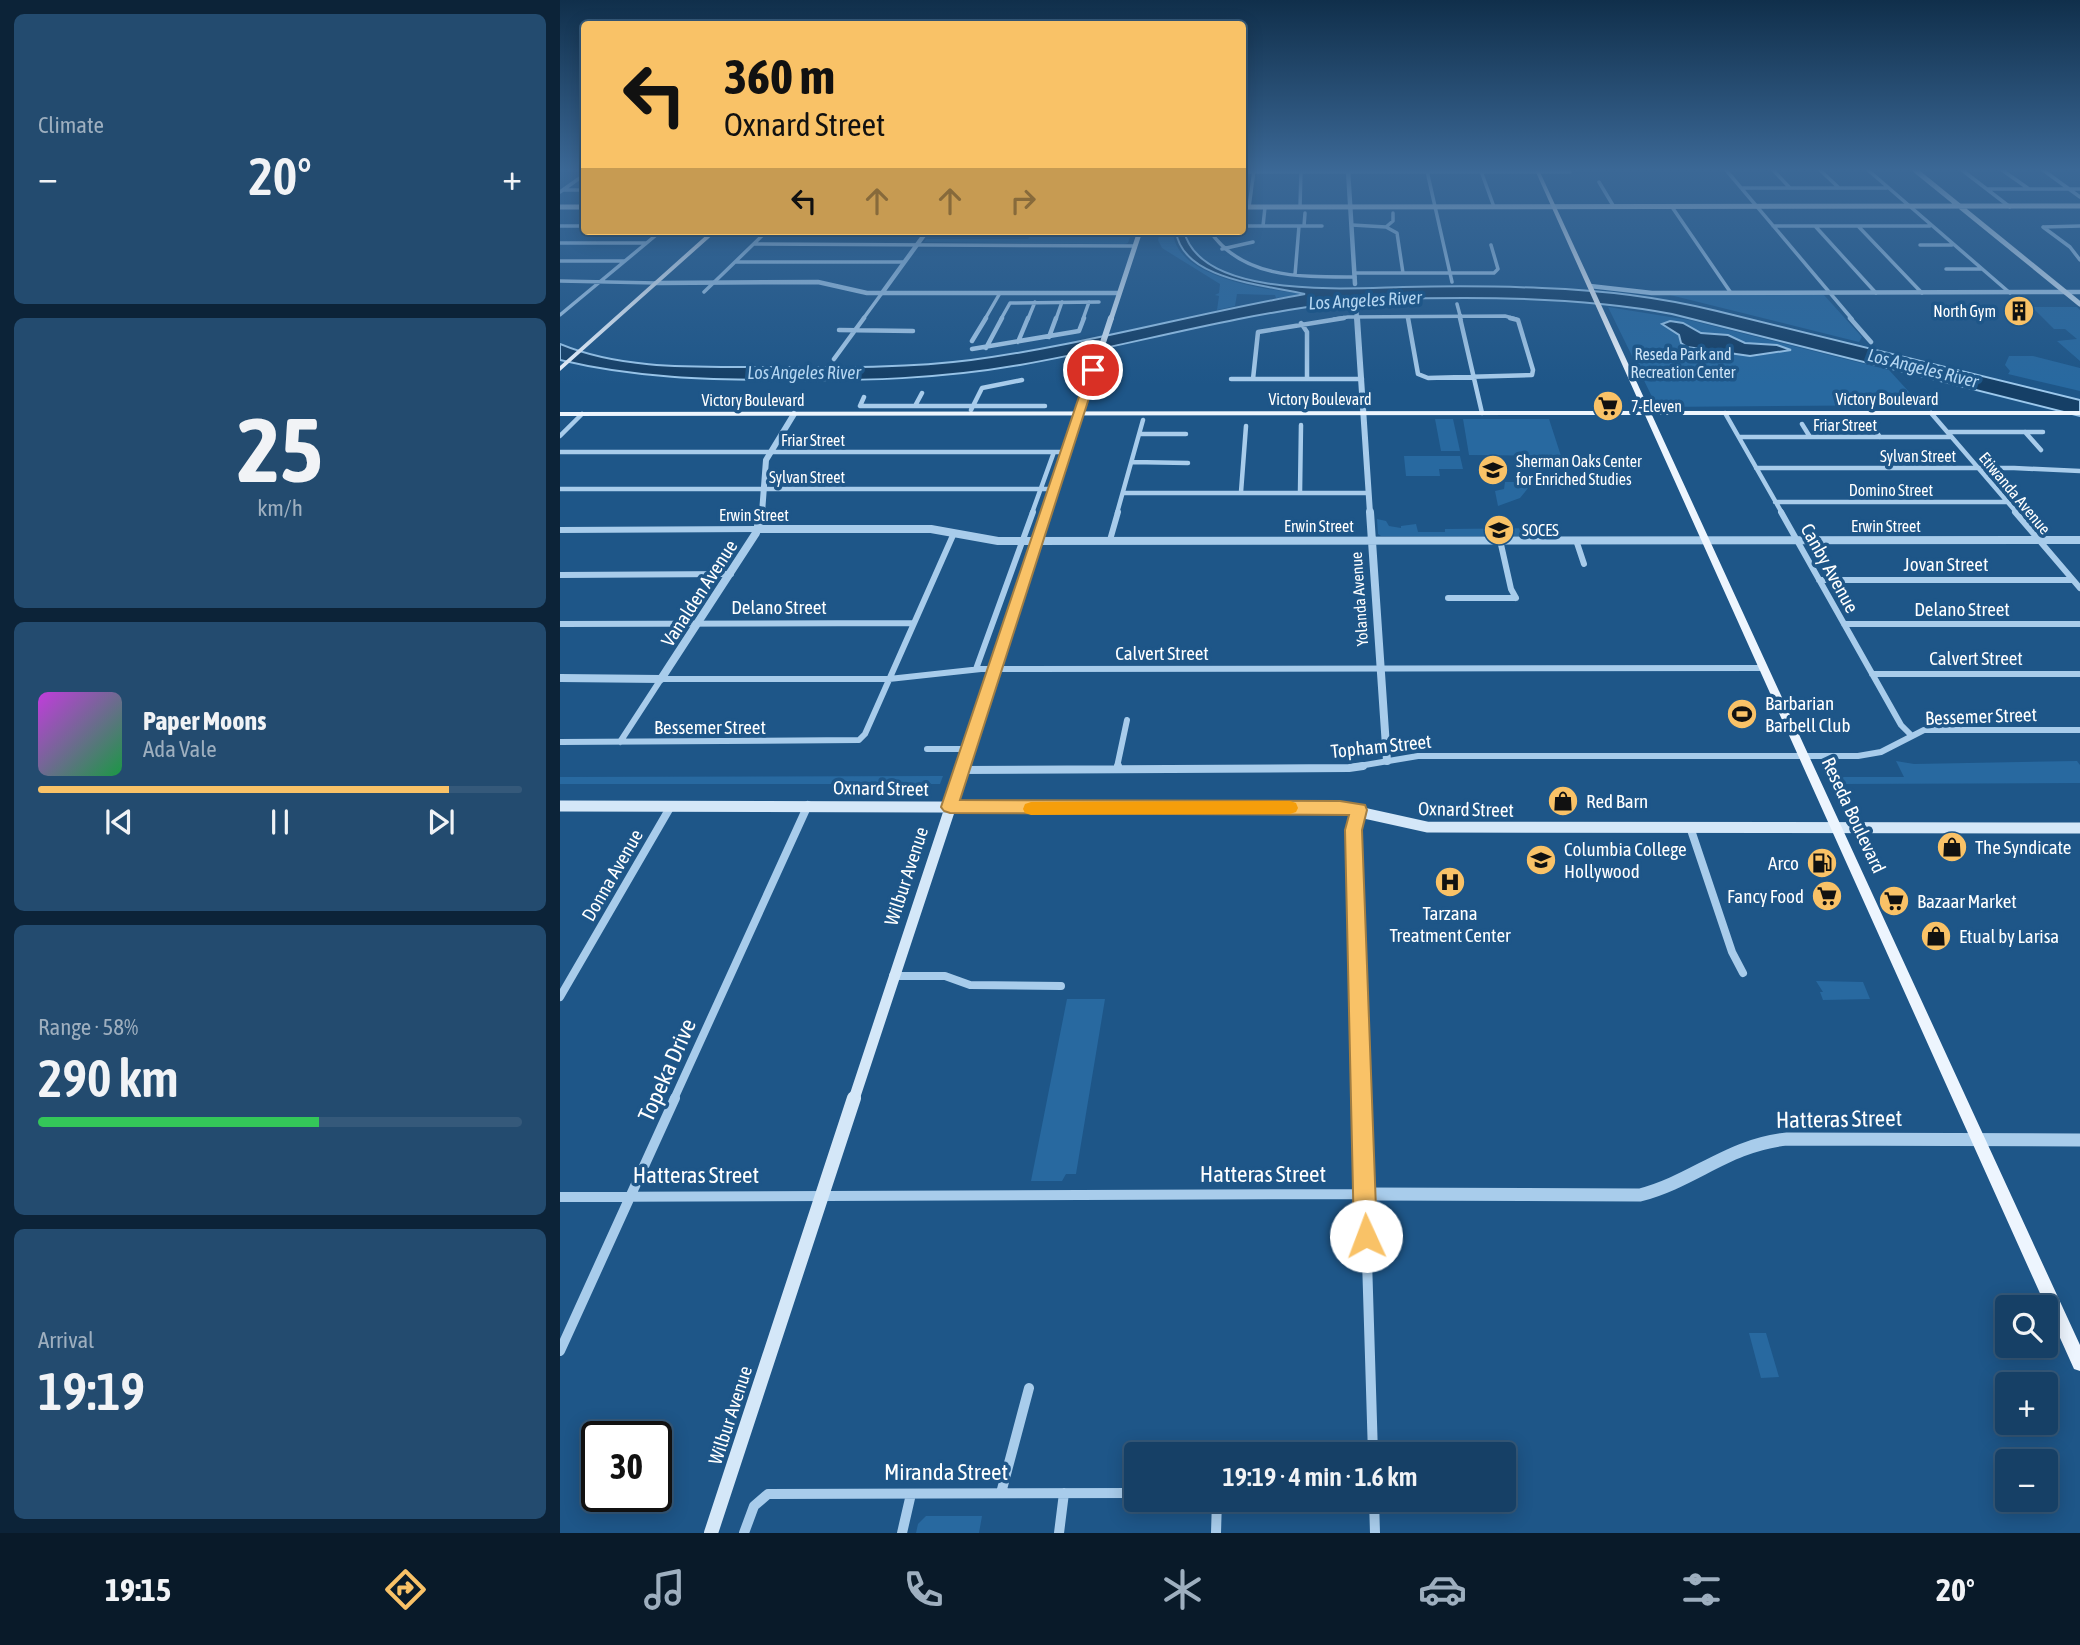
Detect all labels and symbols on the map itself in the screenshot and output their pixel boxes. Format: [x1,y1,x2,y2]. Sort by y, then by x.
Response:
water label: Los Angeles River [1308,287,1423,313]
building icon: North Gym [2002,294,2036,328]
place label: North Gym [1933,302,1996,321]
pin [1063,340,1123,400]
water label: Los Angeles River [1865,344,1981,392]
park label: Reseda Park and Recreation Center [1631,345,1736,381]
water label: Los Angeles River [747,362,861,383]
supermarket icon: 7-Eleven [1591,389,1625,423]
street label: Victory Boulevard [1268,390,1372,409]
street label: Victory Boulevard [1835,390,1939,409]
street label: Victory Boulevard [701,391,805,410]
place label: 7-Eleven [1631,397,1682,415]
street label: Friar Street [1813,416,1877,434]
street label: Friar Street [781,431,845,449]
street label: Sylvan Street [1880,447,1956,466]
street label: Etiwanda Avenue [1976,448,2054,538]
place label: Sherman Oaks Center for Enriched Studies [1516,452,1642,488]
school or university icon: Sherman Oaks Center for Enriched Studies [1476,453,1510,487]
street label: Sylvan Street [769,468,845,487]
street label: Domino Street [1849,481,1934,499]
street label: Erwin Street [719,506,789,524]
school or university icon: SOCES [1482,513,1516,547]
street label: Erwin Street [1284,517,1354,535]
street label: Erwin Street [1851,517,1921,535]
street label: Canby Avenue [1797,520,1863,616]
place label: SOCES [1522,521,1559,539]
street label: Vanalden Avenue [656,536,742,650]
street label: Yolanda Avenue [1347,551,1371,647]
street label: Jovan Street [1904,553,1988,575]
street label: Delano Street [731,596,827,618]
street label: Delano Street [1914,598,2010,620]
street label: Calvert Street [1115,642,1209,664]
street label: Calvert Street [1929,647,2023,669]
place label: Barbarian Barbell Club [1765,692,1851,736]
sports icon: Barbarian Barbell Club [1725,697,1759,731]
street label: Bessemer Street [1925,703,2037,729]
street label: Bessemer Street [654,716,766,738]
street label: Topham Street [1330,730,1432,762]
street label: Reseda Boulevard [1818,754,1890,876]
street label: Oxnard Street [833,776,929,800]
shop icon: Red Barn [1546,784,1580,818]
place label: Red Barn [1586,790,1648,812]
street label: Oxnard Street [1418,797,1514,821]
street label: Wilbur Avenue [880,824,932,928]
street label: Donna Avenue [577,825,647,925]
shop icon: The Syndicate [1935,830,1969,864]
place label: The Syndicate [1975,836,2071,858]
place label: Columbia College Hollywood [1564,838,1687,882]
school or university icon: Columbia College Hollywood [1524,843,1558,877]
fuel station icon: Arco [1805,846,1839,880]
place label: Arco [1768,852,1799,874]
hospital icon: Tarzana Treatment Center [1433,865,1467,899]
supermarket icon: Fancy Food [1810,879,1844,913]
supermarket icon: Bazaar Market [1877,884,1911,918]
place label: Fancy Food [1727,885,1804,907]
place label: Bazaar Market [1917,890,2017,912]
place label: Tarzana Treatment Center [1389,902,1511,946]
shop icon: Etual by Larisa [1919,919,1953,953]
place label: Etual by Larisa [1959,925,2059,947]
street label: Topeka Drive [633,1015,701,1125]
street label: Hatteras Street [1776,1105,1902,1133]
street label: Hatteras Street [1200,1161,1326,1187]
street label: Hatteras Street [633,1162,759,1188]
position arrow [1329,1199,1403,1273]
street label: Wilbur Avenue [704,1363,756,1467]
speed limit sign: 30 [581,1421,672,1512]
street label: Miranda Street [884,1459,1008,1485]

